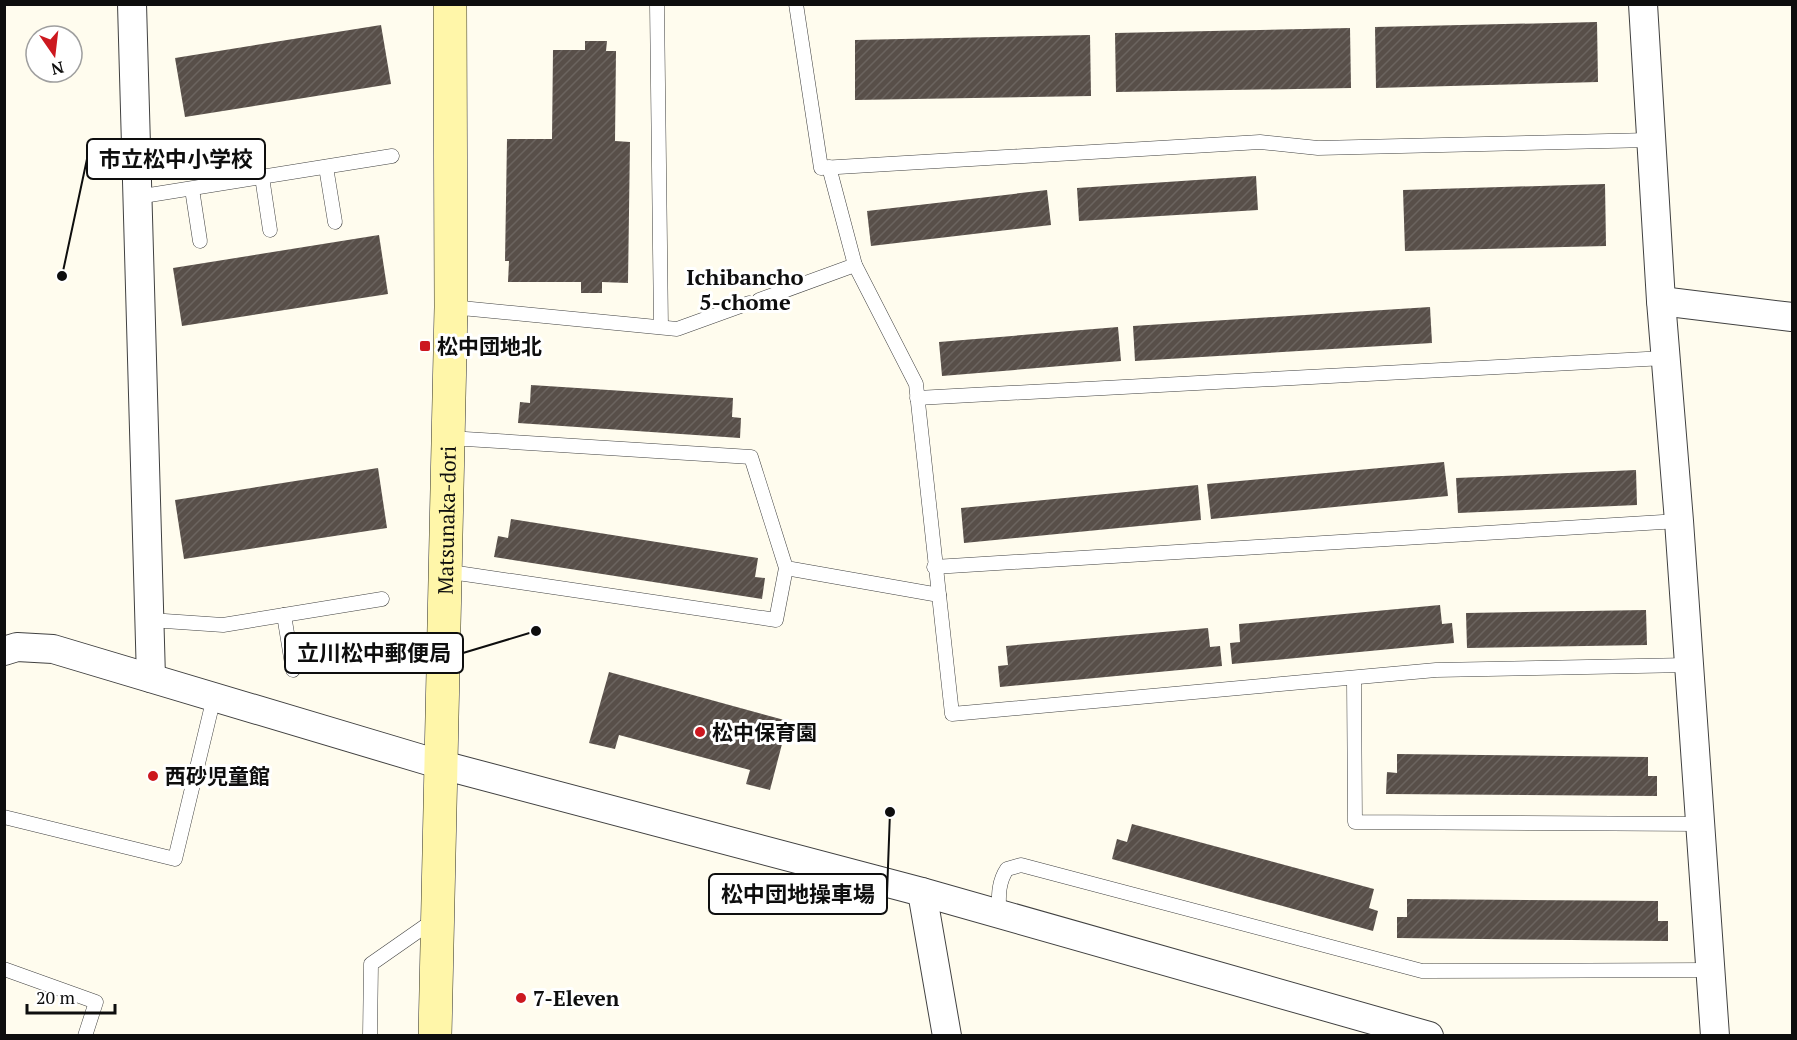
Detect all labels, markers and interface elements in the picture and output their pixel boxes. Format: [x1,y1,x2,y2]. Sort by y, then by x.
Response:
north arrow [24,24,84,84]
text: N [49,56,66,81]
callout: 市立松中小学校 [87,139,265,179]
text: 市立松中小学校 [99,144,253,173]
district label: Ichibancho 5-chome [686,262,804,316]
place label: 松中団地北 [437,332,542,360]
marker: 松中団地北 [418,339,432,353]
street label: Matsunaka-dori [431,445,462,595]
callout: 立川松中郵便局 [285,633,463,673]
text: 立川松中郵便局 [297,638,451,667]
place label: 松中保育園 [712,718,817,746]
marker: 松中保育園 [693,725,707,739]
place label: 西砂児童館 [165,762,270,790]
marker: 西砂児童館 [146,769,160,783]
callout: 松中団地操車場 [709,874,887,914]
text: 松中団地操車場 [721,879,875,908]
scale bar [27,977,116,1015]
place label: 7-Eleven [533,984,620,1012]
text: 20 m [36,985,76,1009]
marker: 7-Eleven [514,991,528,1005]

